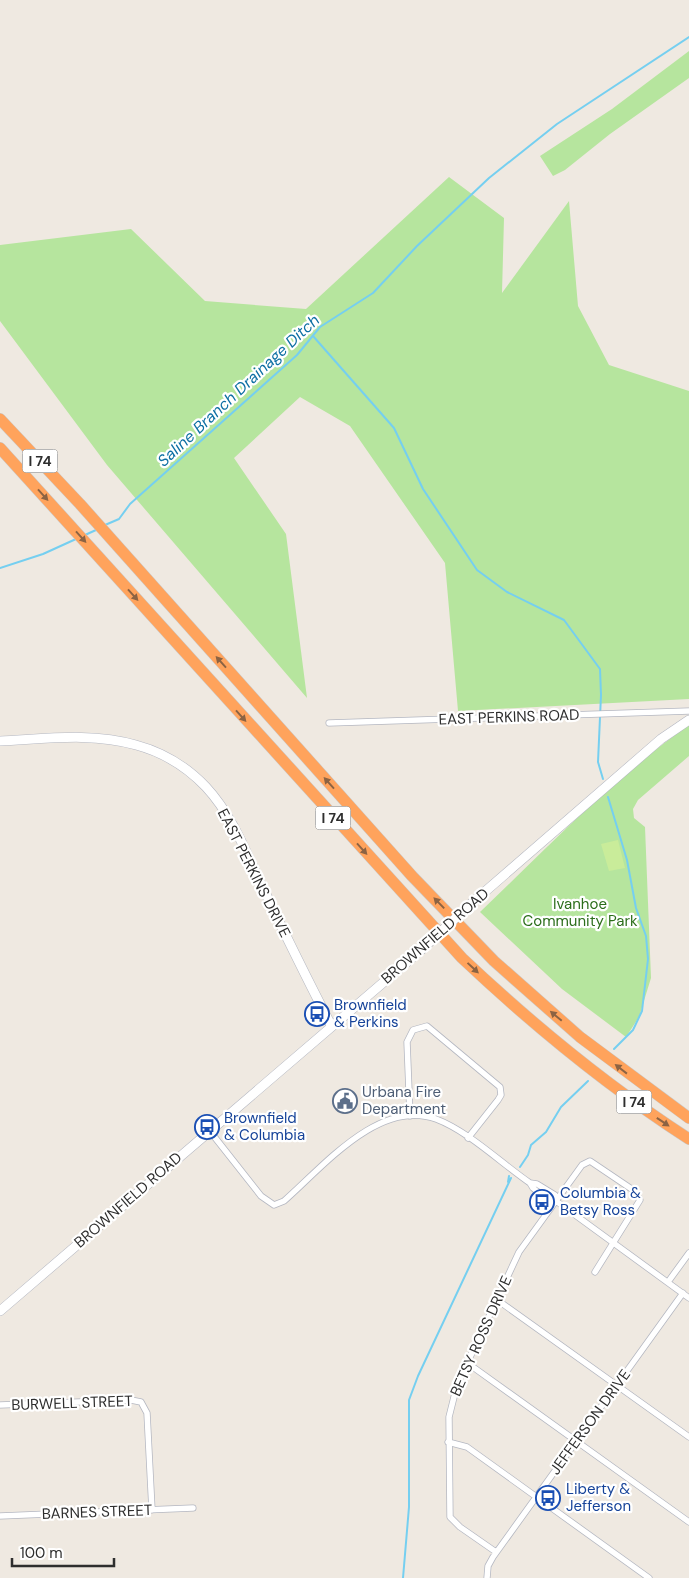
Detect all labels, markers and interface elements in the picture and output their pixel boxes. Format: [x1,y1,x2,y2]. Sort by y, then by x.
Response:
water label: Saline Branch Drainage Ditch [153,310,324,471]
road number: I 74 [22,450,58,472]
one-way arrow [37,488,49,500]
one-way arrow [75,531,87,543]
one-way arrow [127,588,138,601]
one-way arrow [215,657,227,669]
street label: EAST PERKINS ROAD [438,705,580,729]
one-way arrow [235,709,247,721]
one-way arrow [323,778,335,790]
street label: EAST PERKINS DRIVE [213,805,295,941]
road number: I 74 [316,806,350,830]
one-way arrow [356,843,367,856]
street label: BROWNFIELD ROAD [377,884,493,988]
park label: Ivanhoe Community Park [522,894,638,931]
one-way arrow [433,898,445,910]
one-way arrow [466,962,478,974]
place label: Brownfield & Perkins [334,995,407,1032]
bus stop icon: Brownfield & Perkins [304,1001,330,1027]
one-way arrow [549,1011,562,1022]
one-way arrow [614,1064,628,1074]
place label: Urbana Fire Department [362,1082,446,1119]
public building icon: Urbana Fire Department [332,1088,358,1114]
road number: I 74 [616,1090,652,1114]
place label: Brownfield & Columbia [224,1108,305,1145]
bus stop icon: Brownfield & Columbia [194,1114,220,1140]
one-way arrow [656,1117,670,1127]
street label: BROWNFIELD ROAD [70,1148,186,1252]
place label: Columbia & Betsy Ross [560,1183,641,1220]
bus stop icon: Columbia & Betsy Ross [529,1189,555,1215]
street label: BETSY ROSS DRIVE [445,1273,517,1399]
street label: JEFFERSON DRIVE [545,1365,635,1479]
street label: BURWELL STREET [11,1391,133,1415]
place label: Liberty & Jefferson [566,1479,631,1516]
bus stop icon: Liberty & Jefferson [535,1485,561,1511]
street label: BARNES STREET [41,1500,153,1524]
scale bar [12,1536,115,1568]
text: 100 m [20,1543,63,1563]

